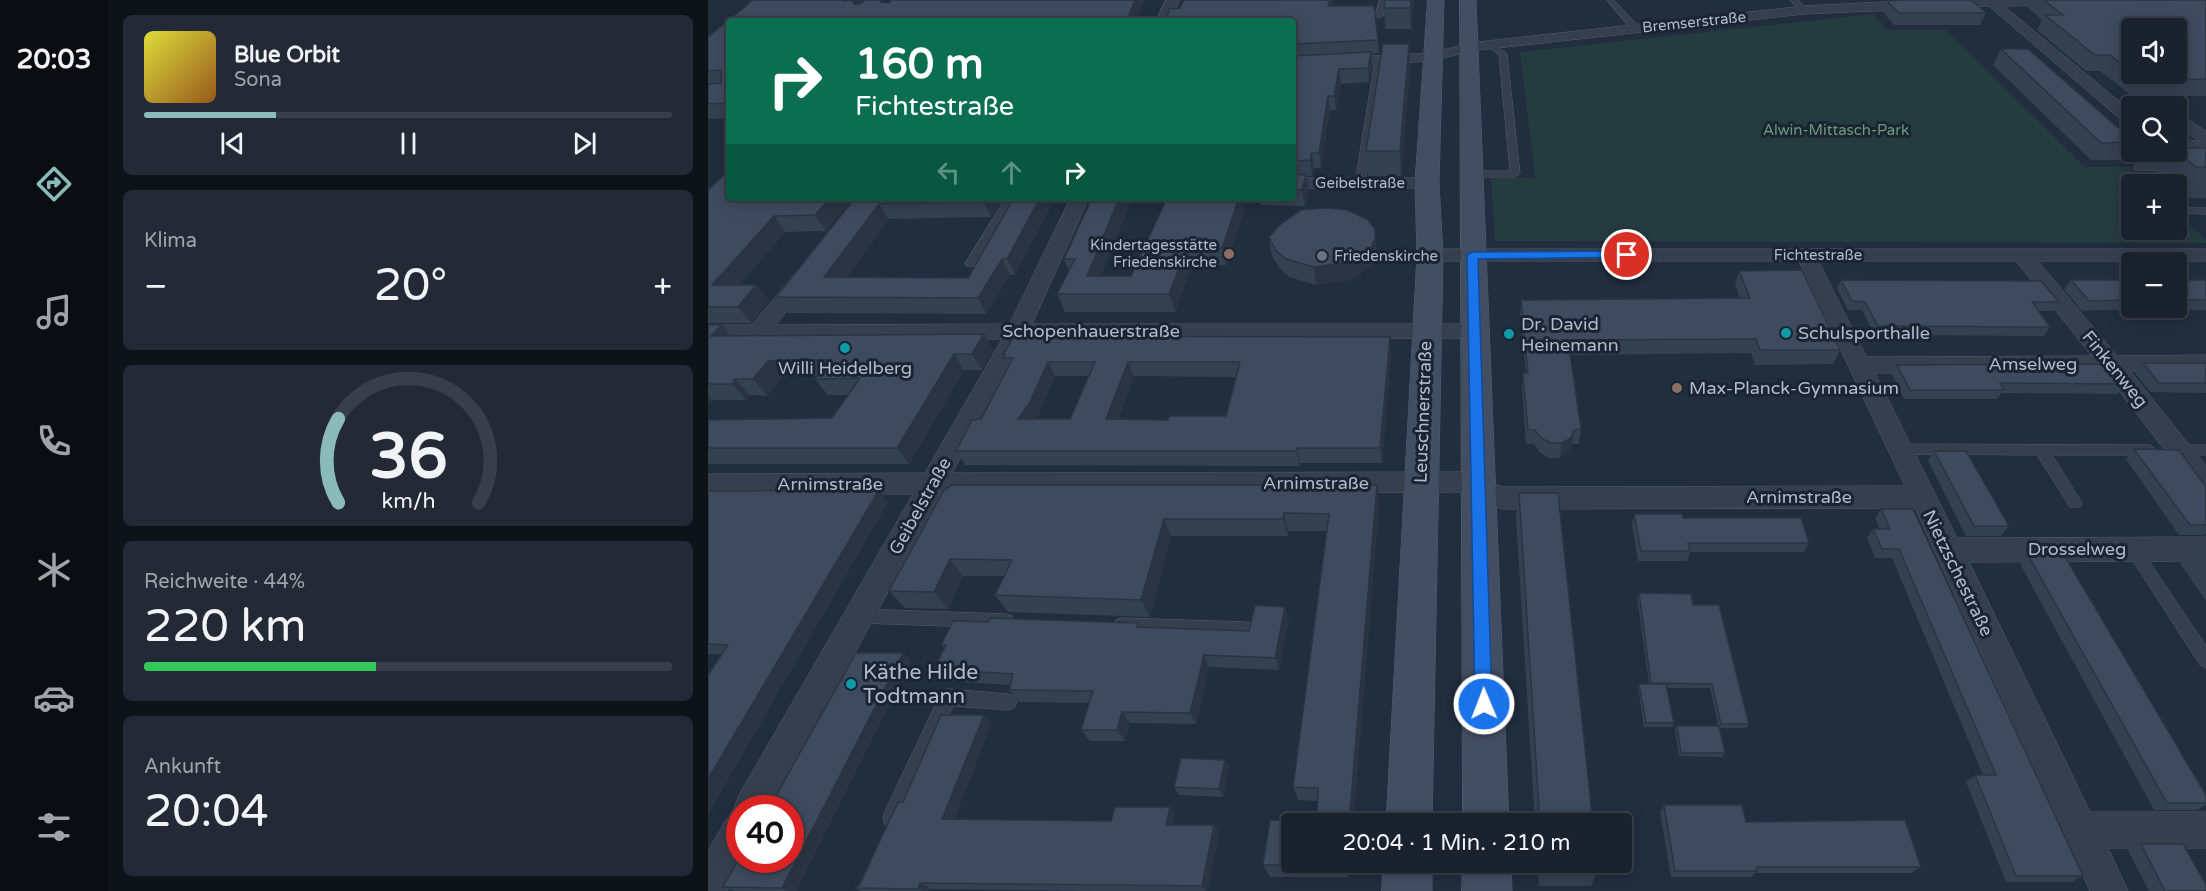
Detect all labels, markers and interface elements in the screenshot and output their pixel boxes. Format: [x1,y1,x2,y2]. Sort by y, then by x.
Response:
street label: Bremserstraße [1641,8,1747,36]
map controls [2121,18,2187,318]
button: sound [2121,18,2187,84]
text: 160 m [855,39,984,90]
text: Blue Orbit [234,42,340,68]
icon: right [756,42,834,120]
text: 20:03 [17,43,91,76]
text: Sona [234,68,282,92]
text: Fichtestraße [855,90,1014,123]
button: search [2121,96,2187,162]
park label: Alwin-Mittasch-Park [1763,121,1909,139]
icon: previous [216,127,249,160]
icon: pause [392,127,425,160]
icon: next [568,127,601,160]
icon: left [932,156,965,189]
icon: ahead [995,156,1028,189]
icon: right [1058,156,1091,189]
icon: directions [33,163,75,205]
street label: Geibelstraße [1315,174,1405,192]
button: + [2121,174,2187,240]
text: Klima [144,229,197,253]
pin [1601,229,1652,280]
place label: Kindertagesstätte Friedenskirche [1090,236,1217,271]
icon: arrive [1610,238,1643,271]
street label: Fichtestraße [1774,246,1862,264]
marker: Kindertagesstätte Friedenskirche [1222,247,1236,261]
place label: Friedenskirche [1334,247,1438,265]
marker: Friedenskirche [1315,249,1329,263]
button: − [2121,252,2187,318]
text: 20° [374,259,447,313]
text: − [144,267,168,306]
text: + [653,267,672,306]
icon: music [33,291,75,333]
place label: Dr. David Heinemann [1521,313,1619,356]
street label: Schopenhauerstraße [1002,320,1180,342]
place label: Schulsporthalle [1798,322,1930,344]
marker: Schulsporthalle [1779,326,1793,340]
street label: Finkenweg [2077,326,2153,412]
marker: Dr. David Heinemann [1502,327,1516,341]
street label: Leuschnerstraße [1410,340,1436,484]
marker: Willi Heidelberg [838,341,852,355]
street label: Amselweg [1989,353,2077,375]
place label: Willi Heidelberg [778,357,912,379]
place label: Max-Planck-Gymnasium [1689,377,1899,399]
marker: Max-Planck-Gymnasium [1670,381,1684,395]
icon: phone [33,420,75,462]
text: 36 [369,420,447,495]
street label: Geibelstraße [884,453,956,559]
street label: Arnimstraße [1263,472,1369,494]
street label: Arnimstraße [777,473,883,495]
street label: Arnimstraße [1746,486,1852,508]
text: km/h [381,488,435,514]
street label: Nietzschestraße [1918,506,1998,640]
street label: Drosselweg [2028,538,2126,560]
icon: climate [33,549,75,591]
text: Reichweite · 44% [144,570,305,594]
text: 220 km [144,600,306,654]
place label: Käthe Hilde Todtmann [863,660,978,709]
position arrow [1452,672,1516,736]
icon: car [33,677,75,719]
marker: Käthe Hilde Todtmann [844,677,858,691]
text: Ankunft [144,755,221,779]
text: 20:04 [144,785,269,839]
speed limit sign: 40 [726,795,804,873]
icon: filters [33,806,75,848]
text: 20:04 · 1 Min. · 210 m [1343,830,1570,856]

